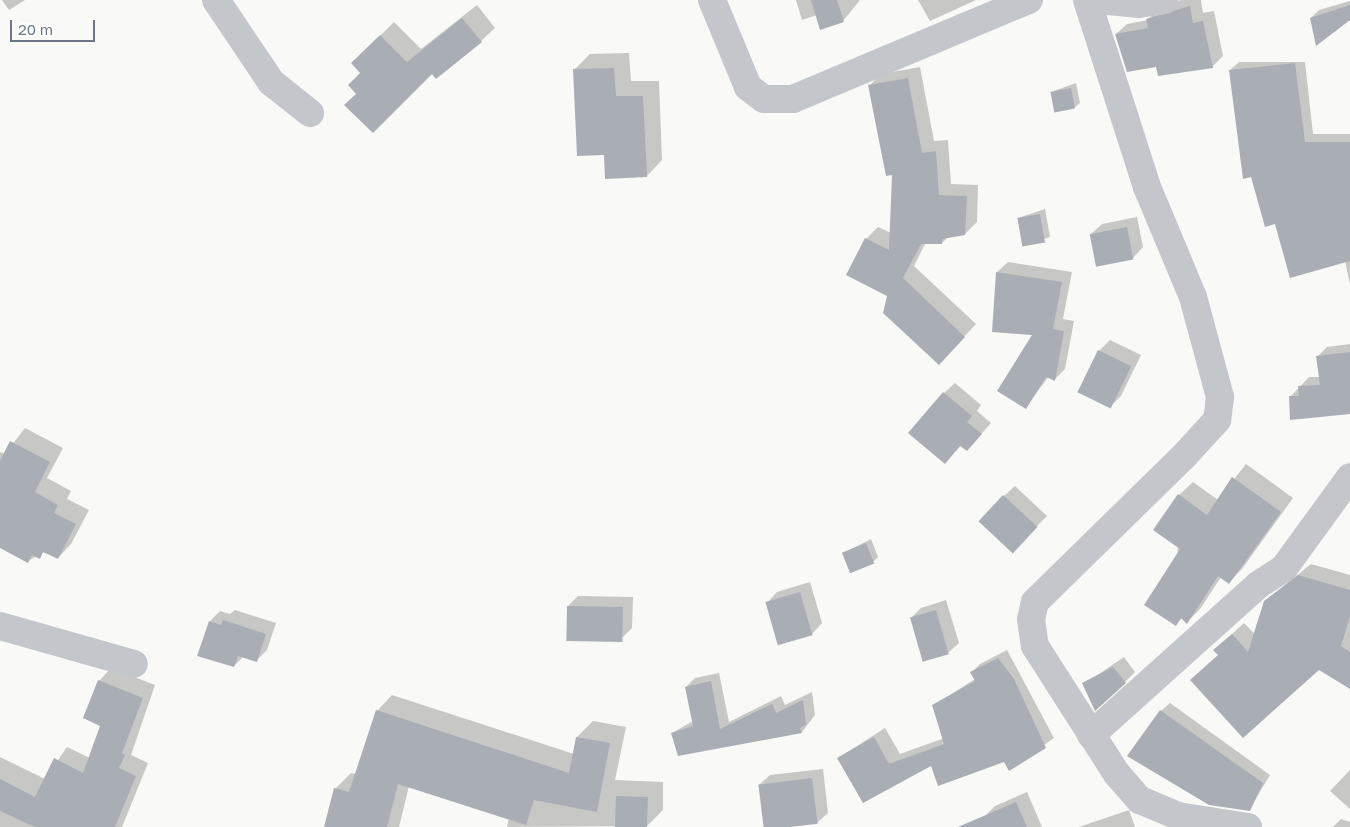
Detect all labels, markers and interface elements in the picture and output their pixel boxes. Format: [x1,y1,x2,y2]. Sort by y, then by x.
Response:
scale bar [12,10,98,42]
text: 20 m [18,20,53,38]

